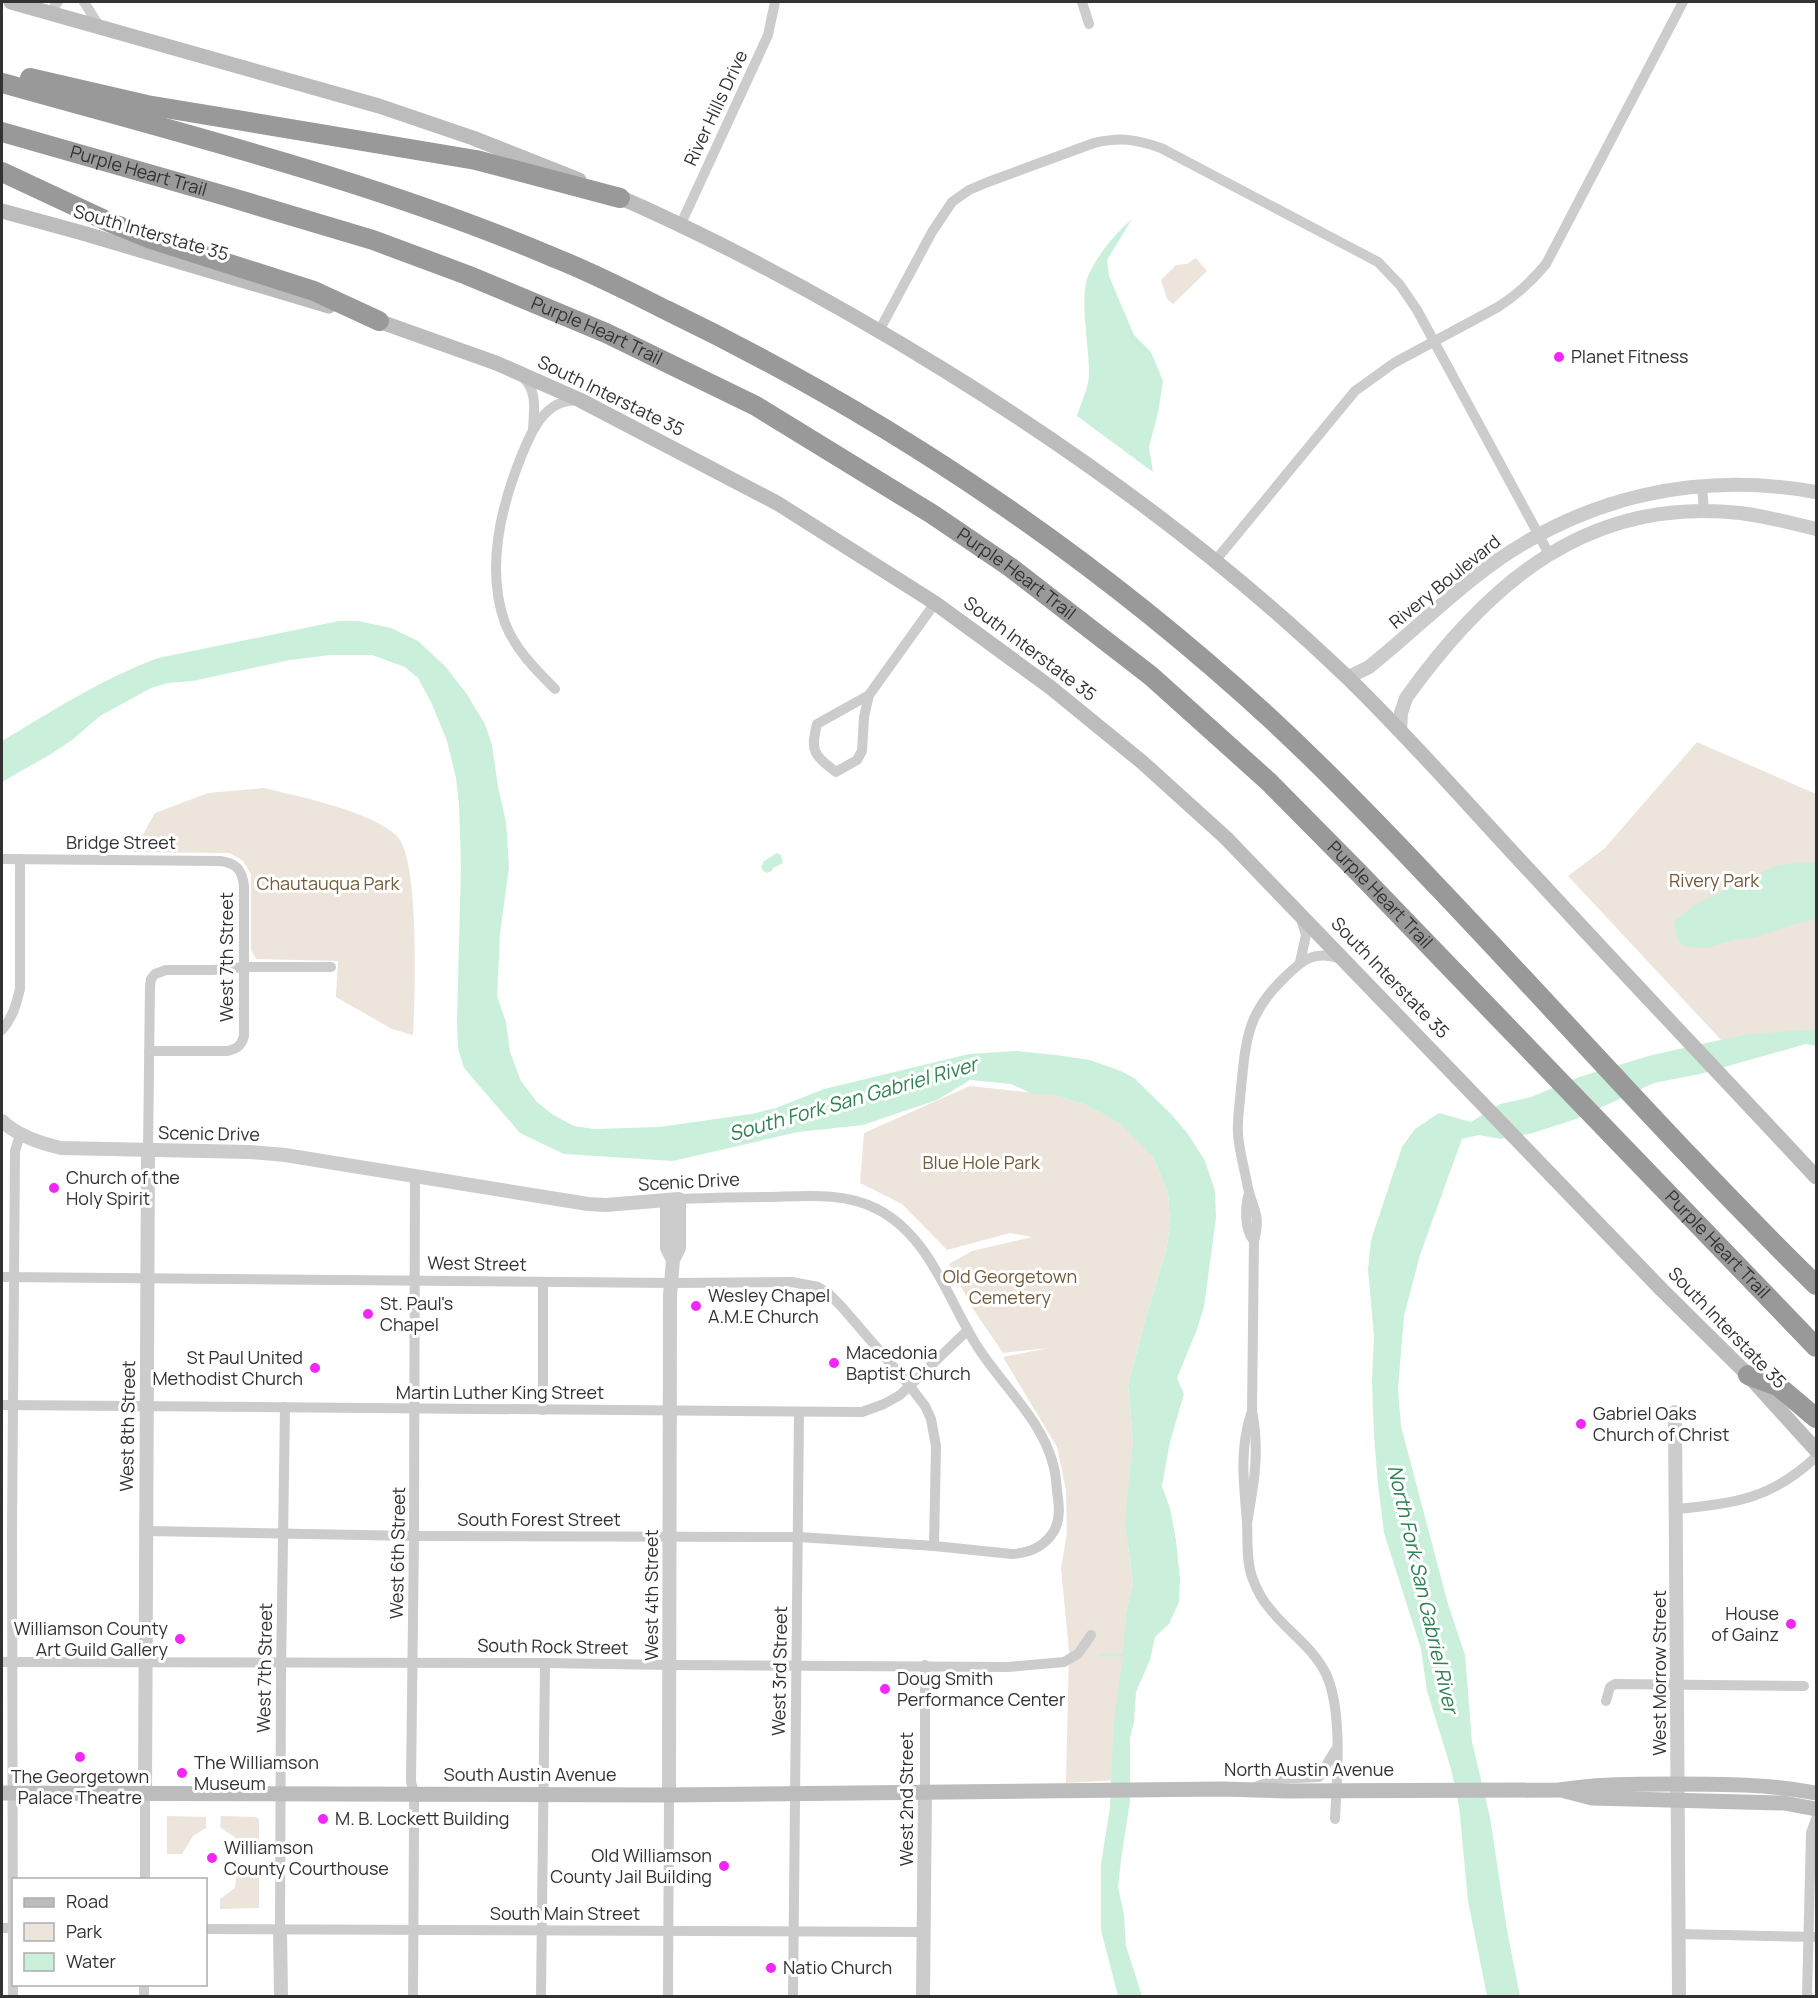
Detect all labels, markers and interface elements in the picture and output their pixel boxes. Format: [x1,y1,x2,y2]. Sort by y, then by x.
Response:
street label: River Hills Drive [678,46,752,169]
street label: Purple Heart Trail [68,139,210,201]
street label: South Interstate 35 [71,198,232,266]
street label: Purple Heart Trail [528,290,667,370]
place label: Planet Fitness [1571,344,1689,368]
street label: South Interstate 35 [534,349,689,441]
marker: Planet Fitness [1552,350,1566,364]
street label: Purple Heart Trail [953,522,1081,625]
street label: Rivery Boulevard [1384,529,1505,634]
street label: South Interstate 35 [959,590,1102,706]
street label: Bridge Street [66,830,176,854]
street label: Purple Heart Trail [1323,835,1438,953]
park label: Rivery Park [1669,868,1760,892]
park label: Chautauqua Park [257,871,401,895]
street label: West 7th Street [214,892,238,1022]
street label: South Interstate 35 [1326,911,1455,1043]
water label: South Fork San Gabriel River [726,1049,983,1147]
street label: Scenic Drive [158,1120,260,1146]
park label: Blue Hole Park [922,1150,1041,1174]
place label: Church of the Holy Spirit [66,1165,180,1210]
street label: Scenic Drive [638,1166,740,1196]
marker: Church of the Holy Spirit [47,1181,61,1195]
street label: Purple Heart Trail [1660,1185,1776,1303]
street label: West Street [427,1250,527,1276]
street label: South Interstate 35 [1663,1261,1792,1393]
park label: Old Georgetown Cemetery [943,1264,1077,1309]
place label: Wesley Chapel A.M.E Church [708,1283,830,1328]
place label: St. Paul's Chapel [380,1291,453,1336]
marker: Wesley Chapel A.M.E Church [689,1299,703,1313]
marker: St. Paul's Chapel [361,1307,375,1321]
place label: Macedonia Baptist Church [846,1340,971,1385]
place label: St Paul United Methodist Church [152,1345,303,1390]
marker: Macedonia Baptist Church [827,1356,841,1370]
street label: West 8th Street [114,1360,140,1492]
marker: St Paul United Methodist Church [308,1361,322,1375]
street label: Martin Luther King Street [396,1380,604,1404]
place label: Gabriel Oaks Church of Christ [1593,1401,1729,1446]
marker: Gabriel Oaks Church of Christ [1574,1417,1588,1431]
water label: North Fork San Gabriel River [1382,1462,1466,1718]
street label: West 6th Street [384,1487,410,1619]
street label: South Forest Street [457,1507,621,1531]
street label: West 4th Street [639,1529,663,1661]
street label: West Morrow Street [1647,1590,1671,1756]
place label: House of Gainz [1711,1601,1779,1646]
street label: West 7th Street [251,1603,277,1733]
street label: West 3rd Street [766,1606,792,1736]
place label: Williamson County Art Guild Gallery [14,1616,168,1661]
marker: House of Gainz [1784,1617,1798,1631]
marker: Williamson County Art Guild Gallery [173,1632,187,1646]
street label: South Rock Street [477,1633,629,1659]
place label: Doug Smith Performance Center [897,1666,1066,1711]
marker: Doug Smith Performance Center [878,1682,892,1696]
street label: West 2nd Street [894,1732,918,1866]
marker: The Georgetown Palace Theatre [73,1750,87,1764]
place label: The Williamson Museum [194,1750,319,1795]
street label: North Austin Avenue [1224,1757,1394,1781]
street label: South Austin Avenue [444,1762,616,1786]
place label: The Georgetown Palace Theatre [11,1764,149,1809]
marker: The Williamson Museum [175,1766,189,1780]
place label: M. B. Lockett Building [335,1806,509,1830]
marker: M. B. Lockett Building [316,1812,330,1826]
place label: Williamson County Courthouse [224,1835,389,1880]
place label: Old Williamson County Jail Building [550,1843,712,1888]
marker: Williamson County Courthouse [205,1851,219,1865]
marker: Old Williamson County Jail Building [717,1859,731,1873]
legend [12,1878,207,1986]
text: Road [66,1889,109,1913]
street label: South Main Street [490,1901,640,1925]
text: Park [66,1919,103,1943]
text: Water [66,1949,116,1973]
place label: Natio Church [783,1955,892,1979]
marker: Natio Church [764,1961,778,1975]

